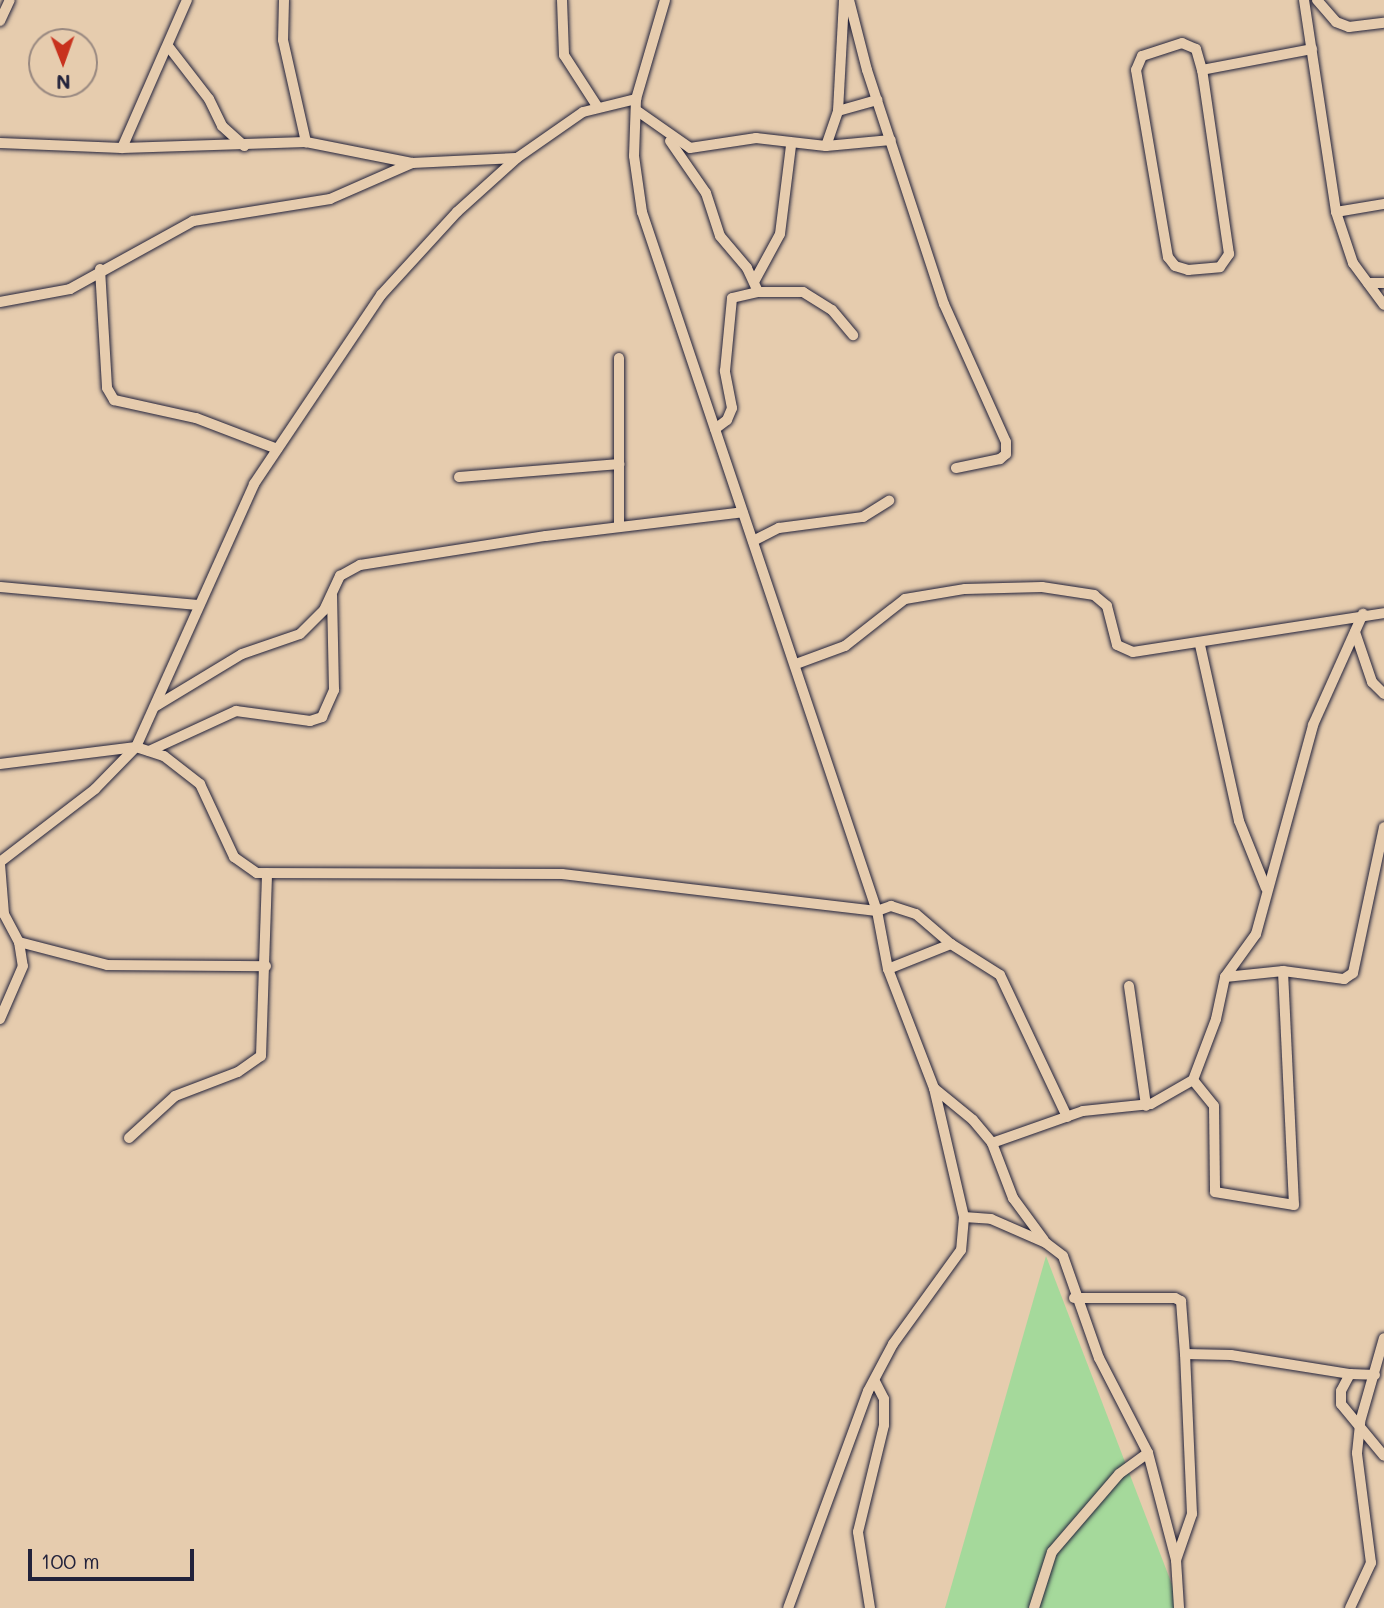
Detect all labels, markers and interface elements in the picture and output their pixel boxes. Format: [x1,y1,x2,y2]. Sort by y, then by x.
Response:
north arrow [28,28,98,98]
text: N [56,70,71,95]
scale bar [32,1534,198,1578]
text: 100 m [41,1547,100,1574]

